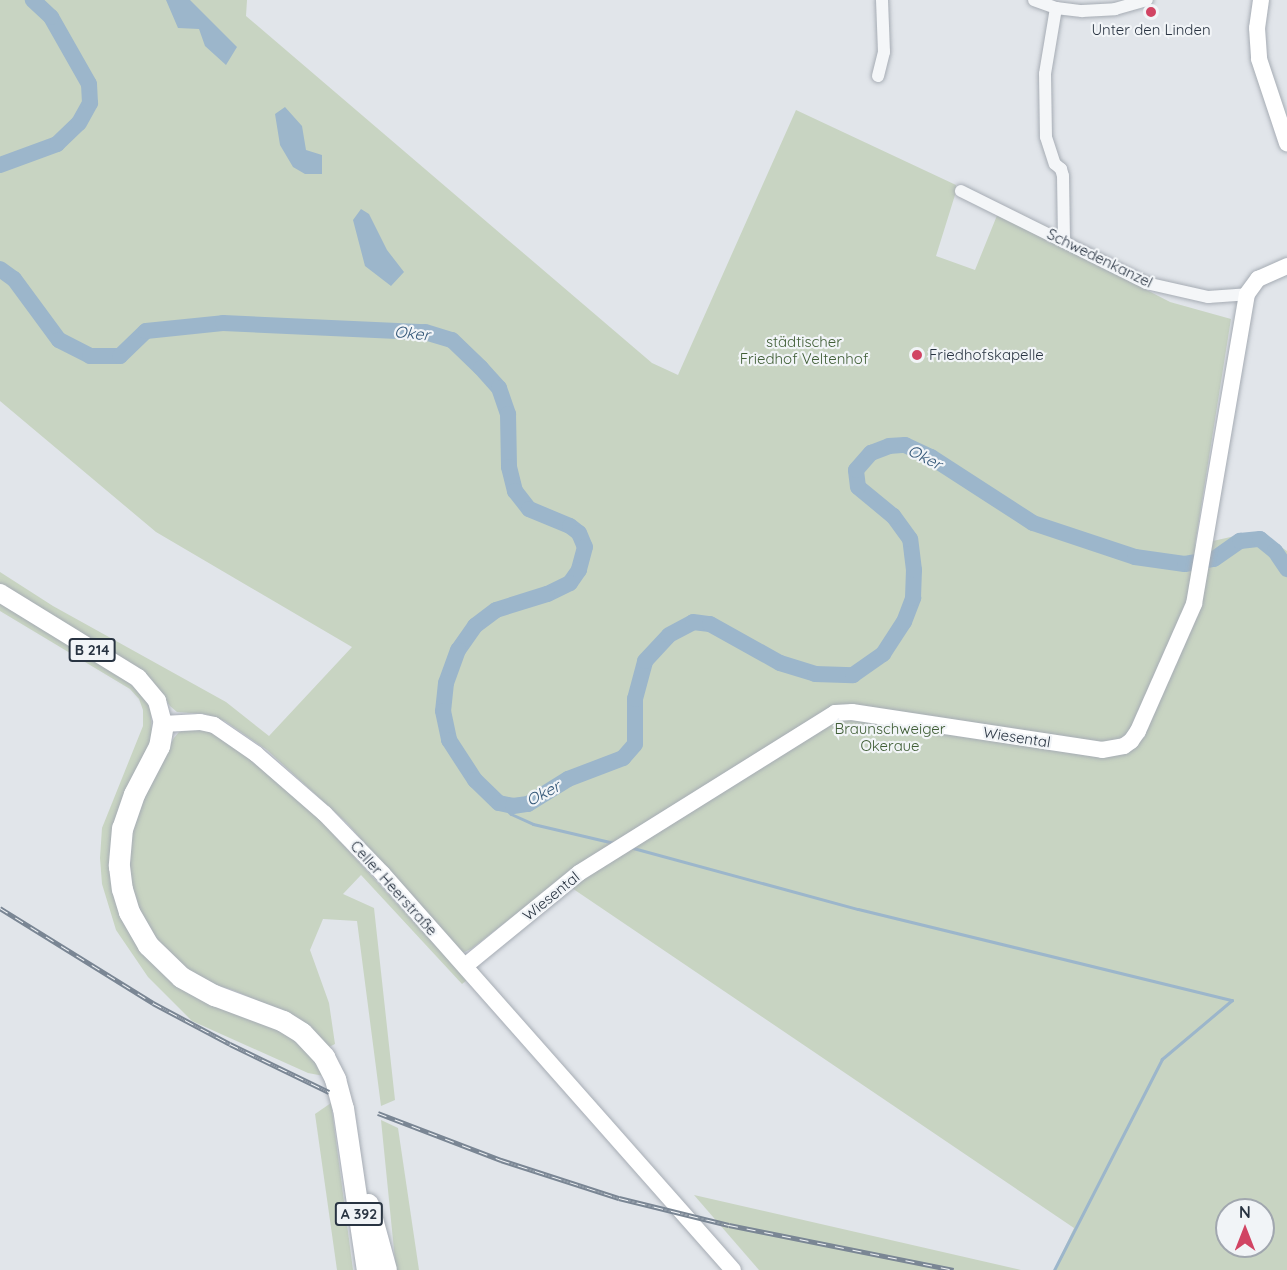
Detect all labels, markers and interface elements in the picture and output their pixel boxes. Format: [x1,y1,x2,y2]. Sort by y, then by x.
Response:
marker: Unter den Linden [1144,5,1158,19]
place label: Unter den Linden [1091,21,1211,39]
street label: Schwedenkanzel [1044,225,1156,291]
water label: Oker [393,322,431,344]
park label: städtischer Friedhof Veltenhof [740,332,868,367]
place label: Friedhofskapelle [929,346,1044,364]
marker: Friedhofskapelle [910,348,924,362]
water label: Oker [905,440,945,474]
road number: B 214 [68,639,116,661]
park label: Braunschweiger Okeraue [834,719,946,754]
street label: Wiesental [982,723,1052,751]
water label: Oker [523,776,563,810]
street label: Celler Heerstraße [347,837,441,939]
street label: Wiesental [519,868,583,924]
north arrow [1215,1198,1275,1258]
text: N [1239,1202,1251,1222]
road number: A 392 [334,1203,385,1225]

